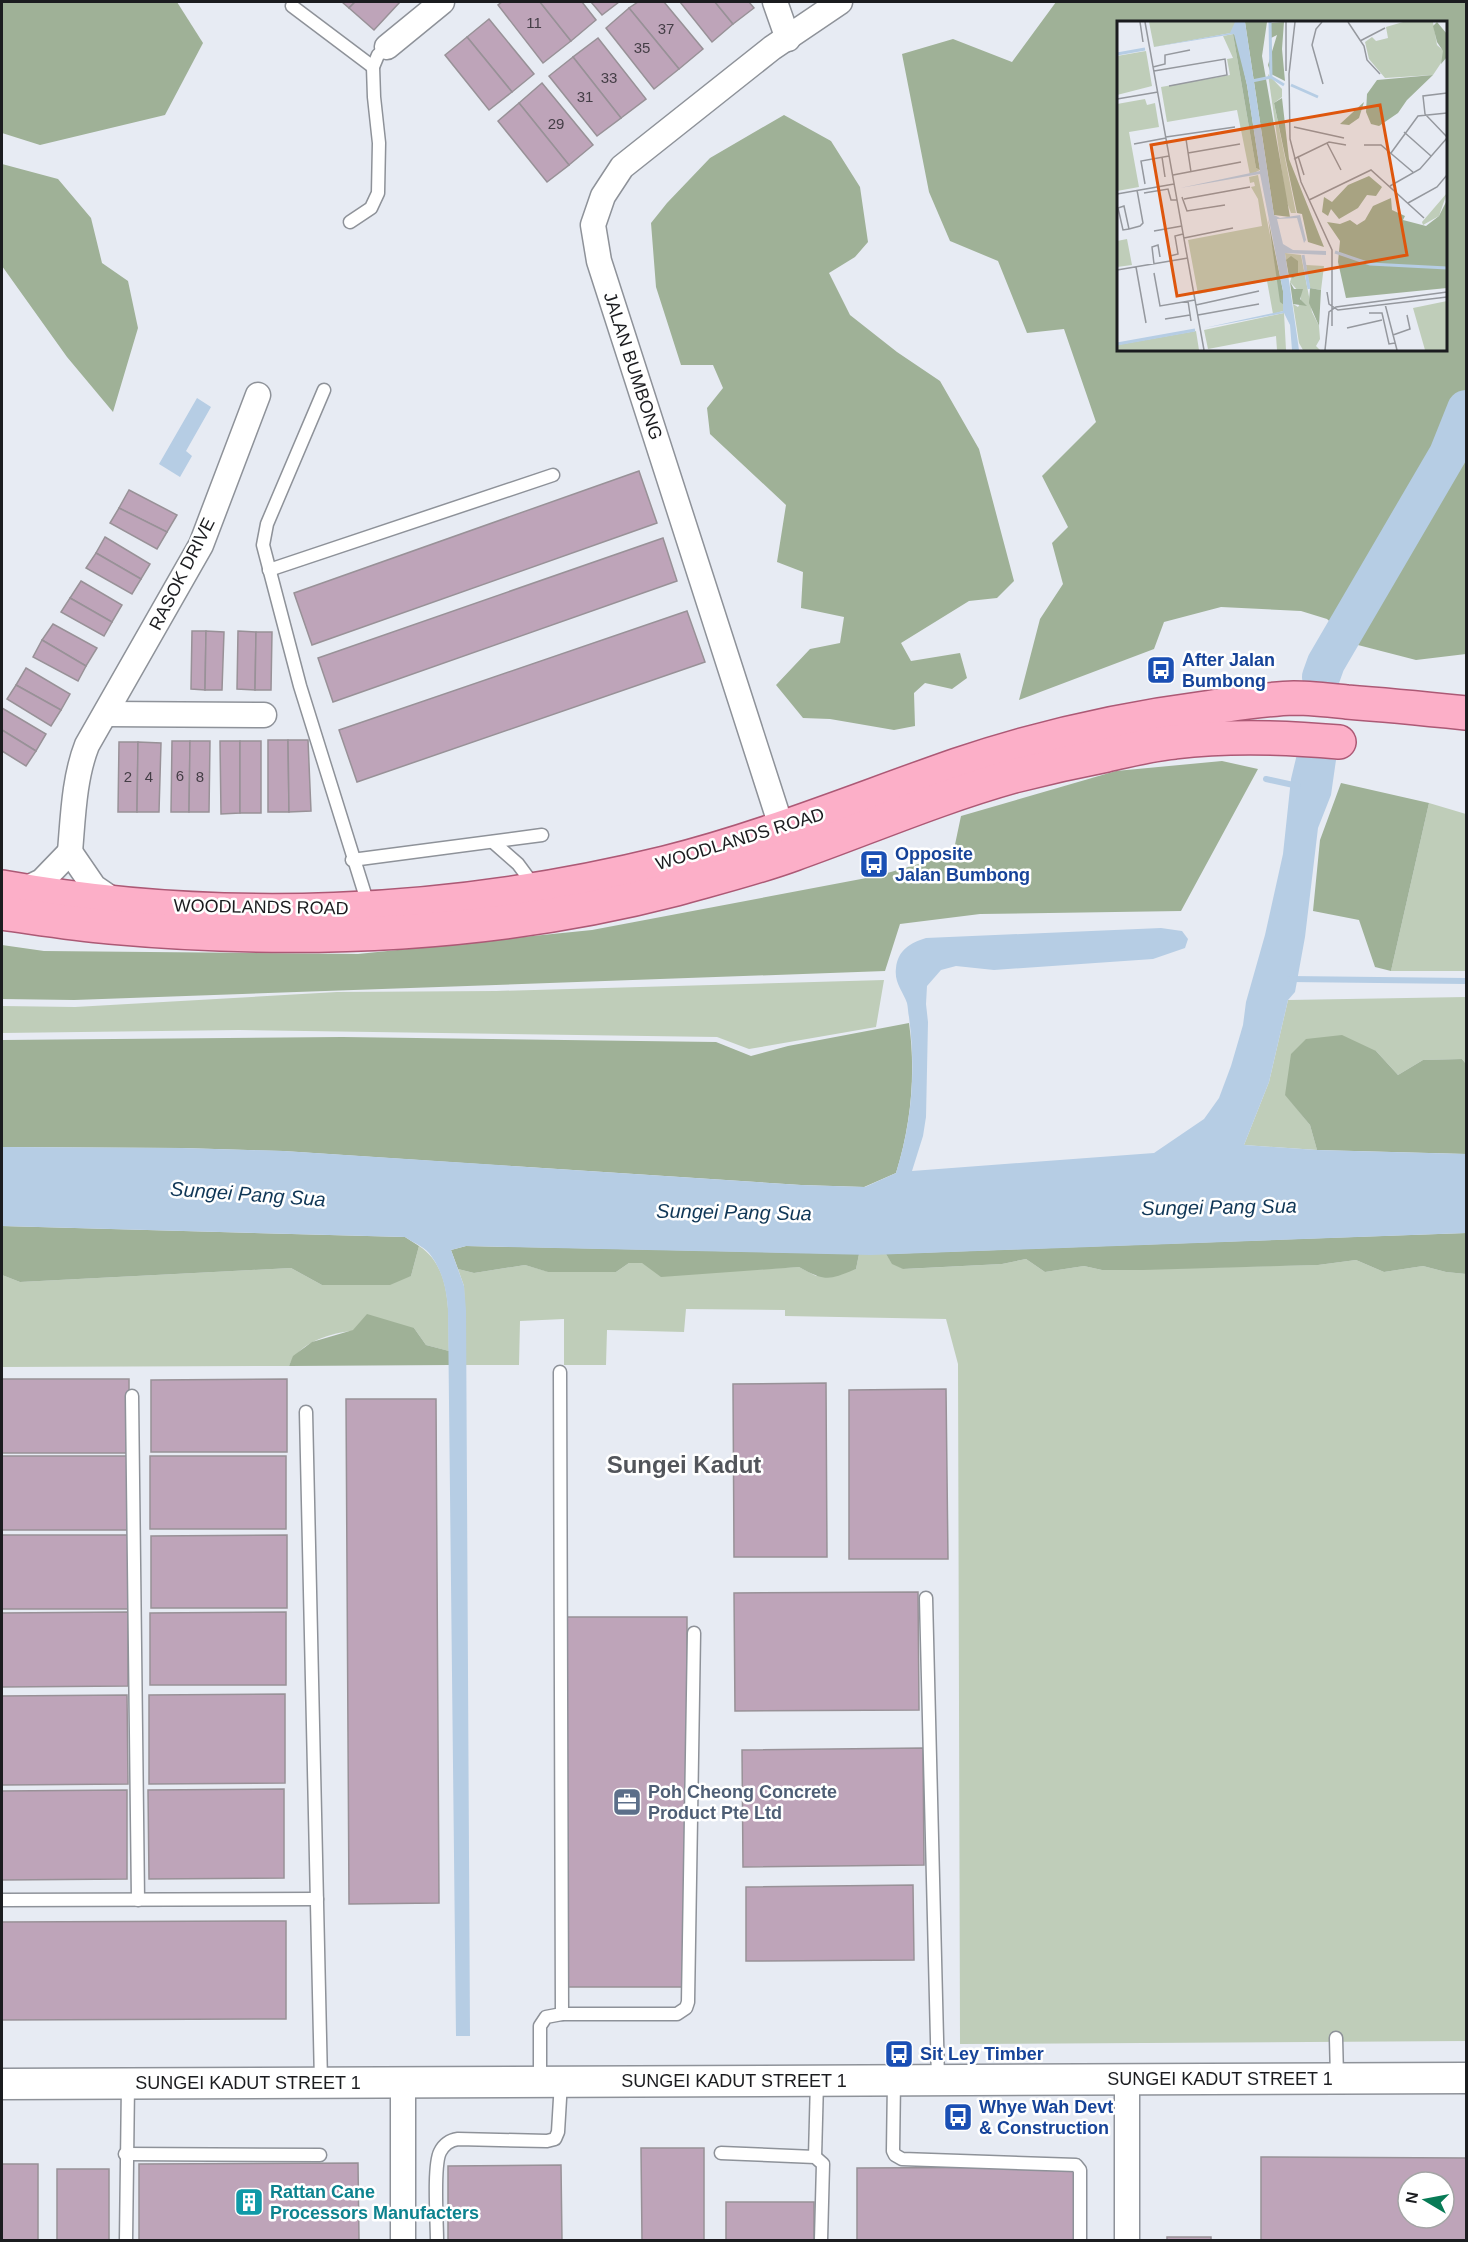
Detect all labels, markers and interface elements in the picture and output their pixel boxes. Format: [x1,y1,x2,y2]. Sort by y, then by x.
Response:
house number: 11 [526,14,542,31]
house number: 37 [658,20,674,37]
inset map [1117,21,1447,351]
house number: 35 [634,39,650,56]
house number: 33 [601,69,617,86]
house number: 31 [577,88,593,105]
house number: 29 [548,115,564,132]
street label: JALAN BUMBONG [600,290,666,442]
street label: RASOK DRIVE [145,515,219,633]
place label: After Jalan Bumbong [1182,650,1275,691]
bus stop icon: After Jalan Bumbong [1145,654,1177,686]
house number: 6 [176,767,184,784]
house number: 2 [124,768,132,785]
house number: 4 [145,768,153,785]
house number: 8 [196,768,204,785]
street label: WOODLANDS ROAD [653,804,827,874]
place label: Opposite Jalan Bumbong [895,844,1030,885]
bus stop icon: Opposite Jalan Bumbong [858,848,890,880]
street label: WOODLANDS ROAD [173,895,349,919]
water label: Sungei Pang Sua [170,1178,326,1210]
water label: Sungei Pang Sua [1141,1195,1297,1219]
water label: Sungei Pang Sua [656,1200,812,1224]
district label: Sungei Kadut [607,1451,761,1478]
place label: Poh Cheong Concrete Product Pte Ltd [648,1782,837,1823]
office icon: Poh Cheong Concrete Product Pte Ltd [611,1786,643,1818]
bus stop icon: Sit Ley Timber [883,2038,915,2070]
place label: Sit Ley Timber [920,2044,1044,2064]
street label: SUNGEI KADUT STREET 1 [1107,2069,1333,2089]
street label: SUNGEI KADUT STREET 1 [621,2071,847,2091]
street label: SUNGEI KADUT STREET 1 [135,2073,361,2093]
place label: Whye Wah Devt & Construction [979,2097,1113,2138]
bus stop icon: Whye Wah Devt & Construction [942,2101,974,2133]
north arrow [1396,2170,1456,2230]
place label: Rattan Cane Processors Manufacters [270,2182,479,2223]
building icon: Rattan Cane Processors Manufacters [233,2186,265,2218]
text: N [1402,2190,1421,2205]

